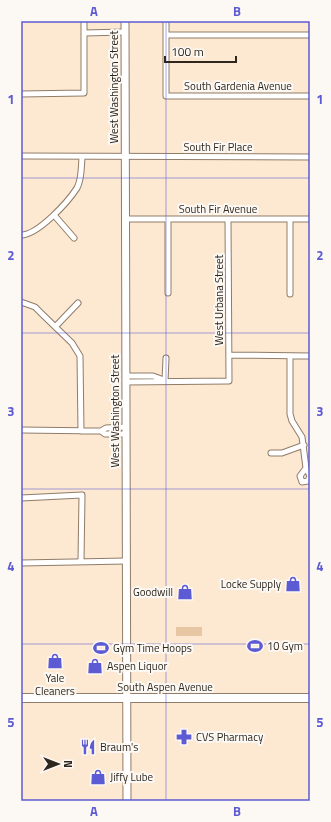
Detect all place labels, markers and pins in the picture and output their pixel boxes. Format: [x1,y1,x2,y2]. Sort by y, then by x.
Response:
shop icon: Locke Supply [284,575,302,593]
place label: Locke Supply [221,576,282,592]
shop icon: Goodwill [176,583,194,601]
place label: Goodwill [133,584,173,600]
sports icon: 10 Gym [246,637,264,655]
place label: 10 Gym [267,638,303,654]
sports icon: Gym Time Hoops [92,639,110,657]
place label: Gym Time Hoops [113,640,192,656]
shop icon: Yale Cleaners [46,652,64,670]
shop icon: Aspen Liquor [86,657,104,675]
place label: Aspen Liquor [107,658,167,674]
place label: Yale Cleaners [35,670,75,699]
pharmacy icon: CVS Pharmacy [175,728,193,746]
place label: CVS Pharmacy [196,729,264,745]
restaurant icon: Braum's [79,738,97,756]
place label: Braum's [100,739,138,755]
shop icon: Jiffy Lube [89,768,107,786]
place label: Jiffy Lube [110,769,153,785]

